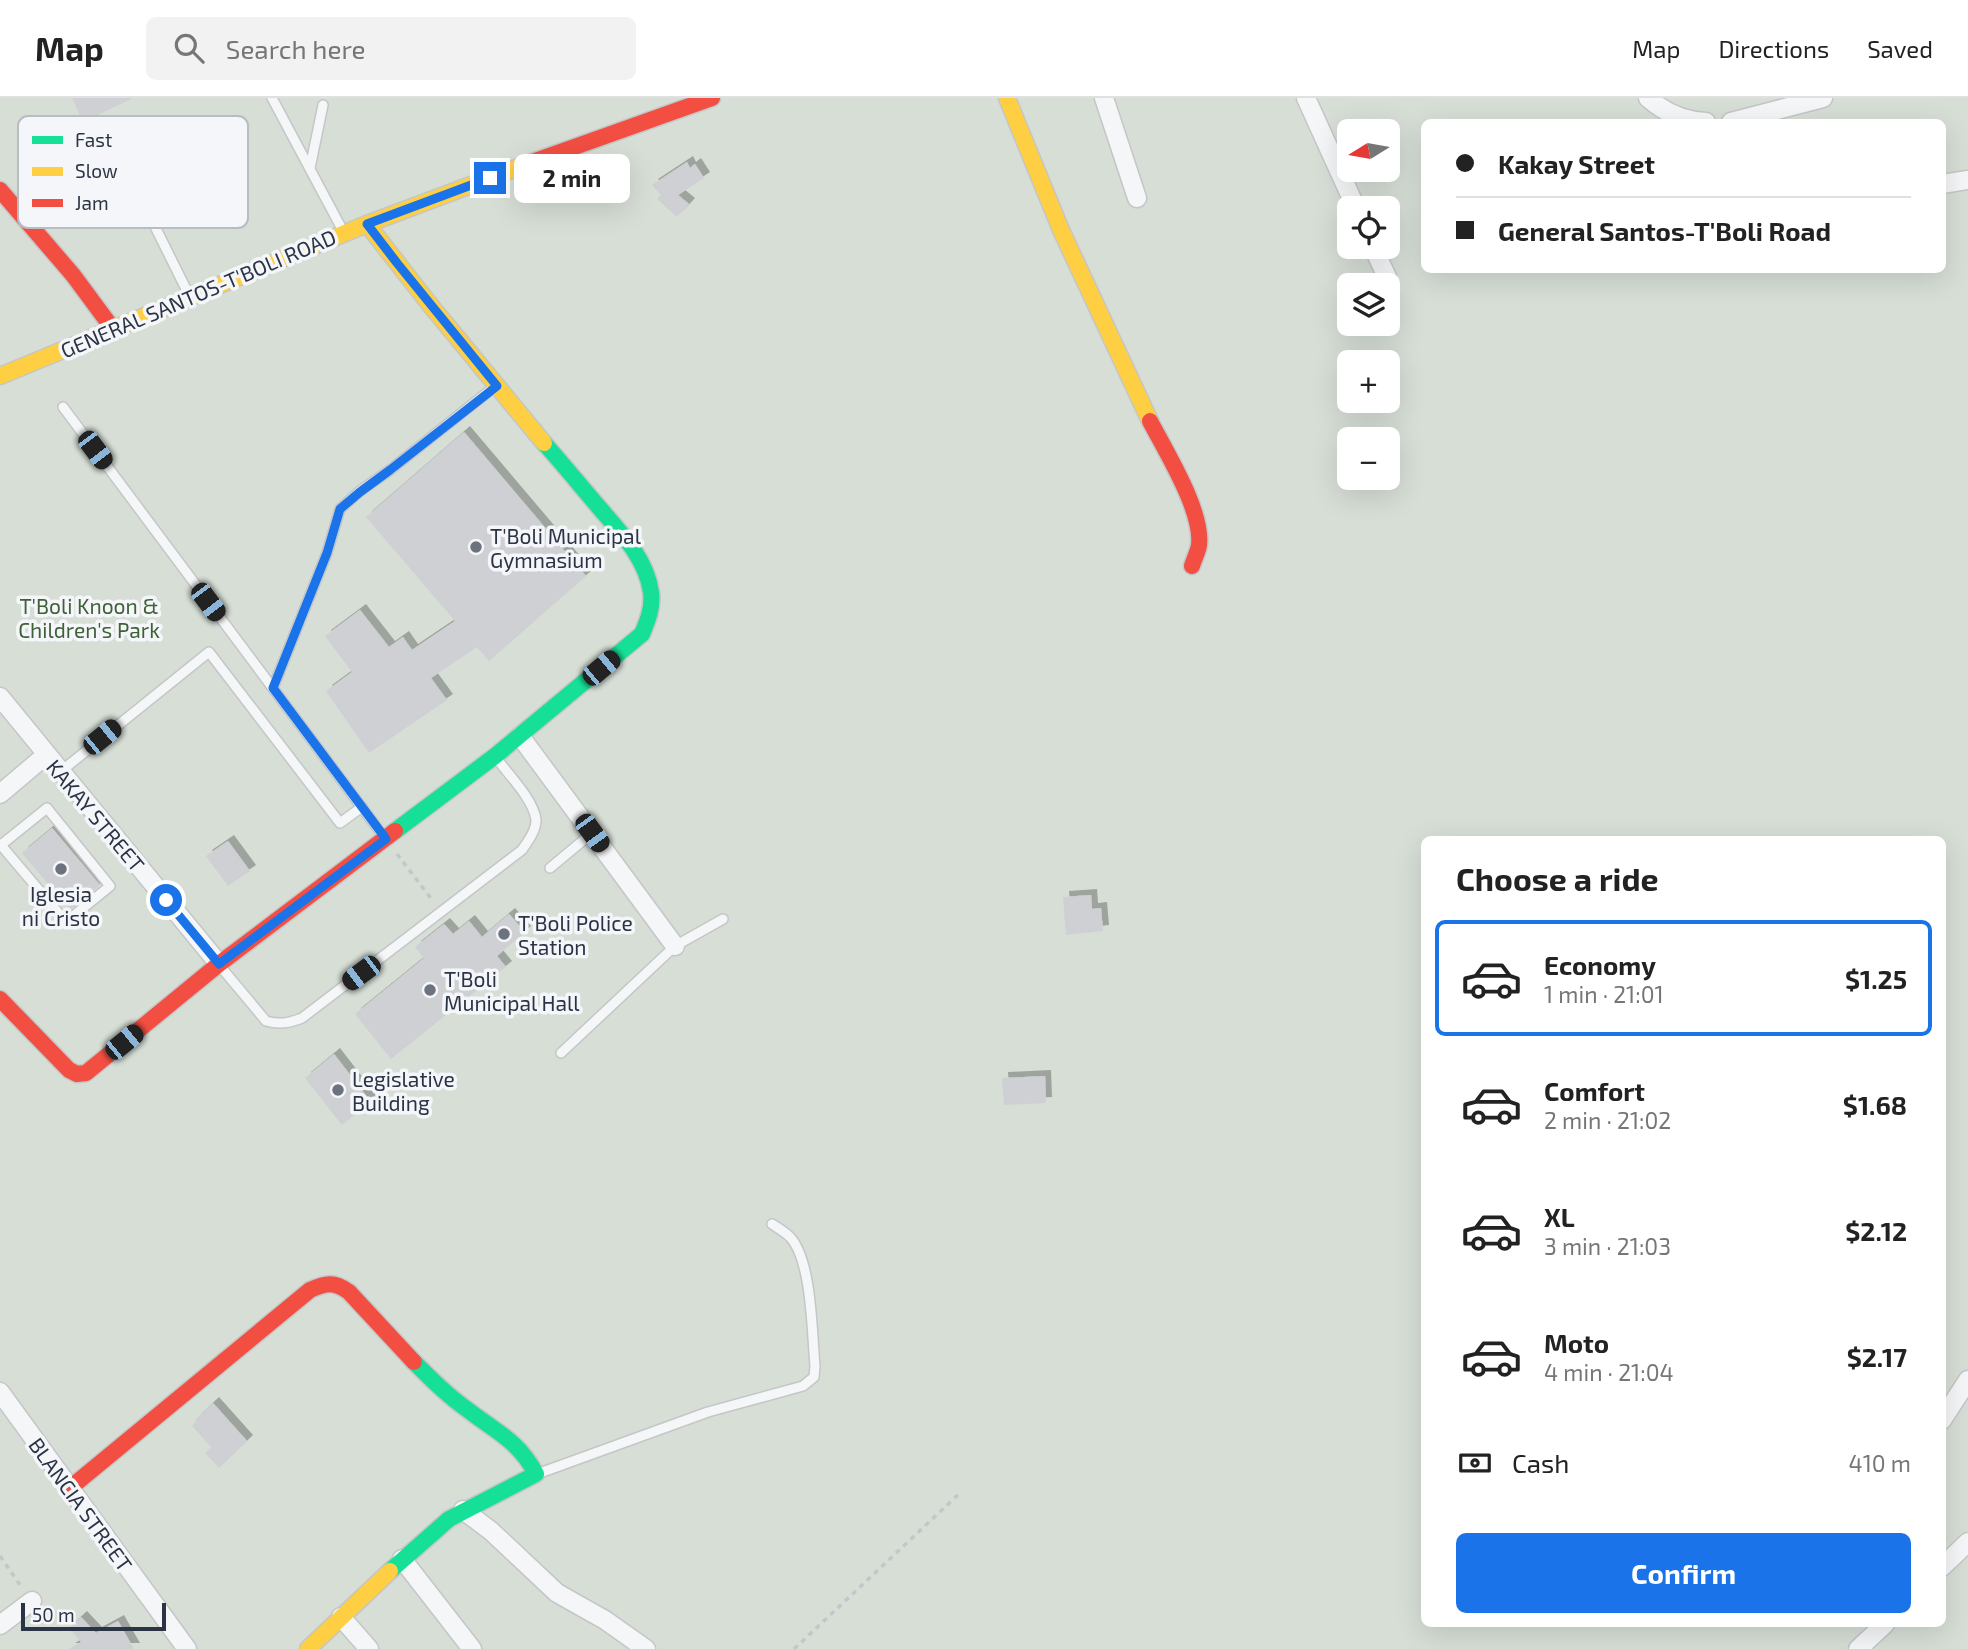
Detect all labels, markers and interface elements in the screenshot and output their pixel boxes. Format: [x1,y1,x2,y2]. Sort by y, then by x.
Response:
search box [146,17,636,80]
text: Map [35,28,104,68]
icon: search [170,29,208,67]
text: Search here [226,33,365,64]
text: Map [1632,34,1680,63]
text: Directions [1718,34,1829,63]
text: Saved [1867,34,1933,63]
legend [18,116,248,228]
north arrow [1337,119,1400,182]
map controls [1337,119,1400,490]
text: Fast [75,128,112,151]
text: Kakay Street [1498,148,1655,179]
callout: 2 min [514,154,630,202]
text: Slow [75,159,118,182]
route end [474,162,506,194]
text: 2 min [543,164,601,192]
text: Jam [75,191,109,214]
button: locate [1337,196,1400,259]
text: General Santos-T'Boli Road [1498,215,1831,246]
street label: GENERAL SANTOS-T'BOLI ROAD [57,224,339,362]
button: layers [1337,273,1400,336]
button: + [1337,350,1400,413]
car [74,427,117,473]
button: − [1337,427,1400,490]
place label: T'Boli Municipal Gymnasium [490,523,642,572]
marker: T'Boli Municipal Gymnasium [468,539,484,555]
car [187,579,230,625]
park label: T'Boli Knoon & Children's Park [18,593,160,642]
car [579,646,624,690]
car [80,716,125,758]
street label: KAKAY STREET [42,754,150,876]
car [572,810,613,856]
text: Choose a ride [1456,859,1659,897]
marker: Iglesia ni Cristo [53,861,69,877]
place label: Iglesia ni Cristo [22,881,100,930]
route start [150,884,182,916]
place label: T'Boli Police Station [518,910,633,959]
marker: T'Boli Police Station [496,926,512,942]
icon: car [1460,947,1523,1010]
text: Economy [1544,949,1656,980]
car [338,952,385,994]
text: $1.25 [1845,963,1907,994]
place label: T'Boli Municipal Hall [444,966,580,1015]
text: 1 min · 21:01 [1544,980,1664,1008]
marker: T'Boli Municipal Hall [422,982,438,998]
car [102,1021,147,1063]
place label: Legislative Building [352,1066,455,1115]
icon: car [1460,1073,1523,1136]
text: Comfort [1544,1075,1645,1106]
marker: Legislative Building [330,1082,346,1098]
text: $1.68 [1843,1089,1907,1120]
text: 2 min · 21:02 [1544,1106,1671,1134]
icon: car [1460,1199,1523,1262]
text: XL [1544,1201,1575,1232]
text: $2.12 [1845,1215,1907,1246]
text: 3 min · 21:03 [1544,1232,1671,1260]
icon: car [1460,1325,1523,1388]
text: Moto [1544,1327,1609,1358]
text: $2.17 [1847,1341,1907,1372]
text: 4 min · 21:04 [1544,1358,1674,1386]
street label: BLANCIA STREET [24,1432,138,1576]
icon: cash [1456,1444,1494,1482]
text: Cash [1512,1447,1569,1478]
text: 410 m [1849,1449,1911,1477]
button: Confirm [1456,1533,1911,1613]
scale bar [21,1600,166,1632]
text: 50 m [32,1603,75,1626]

